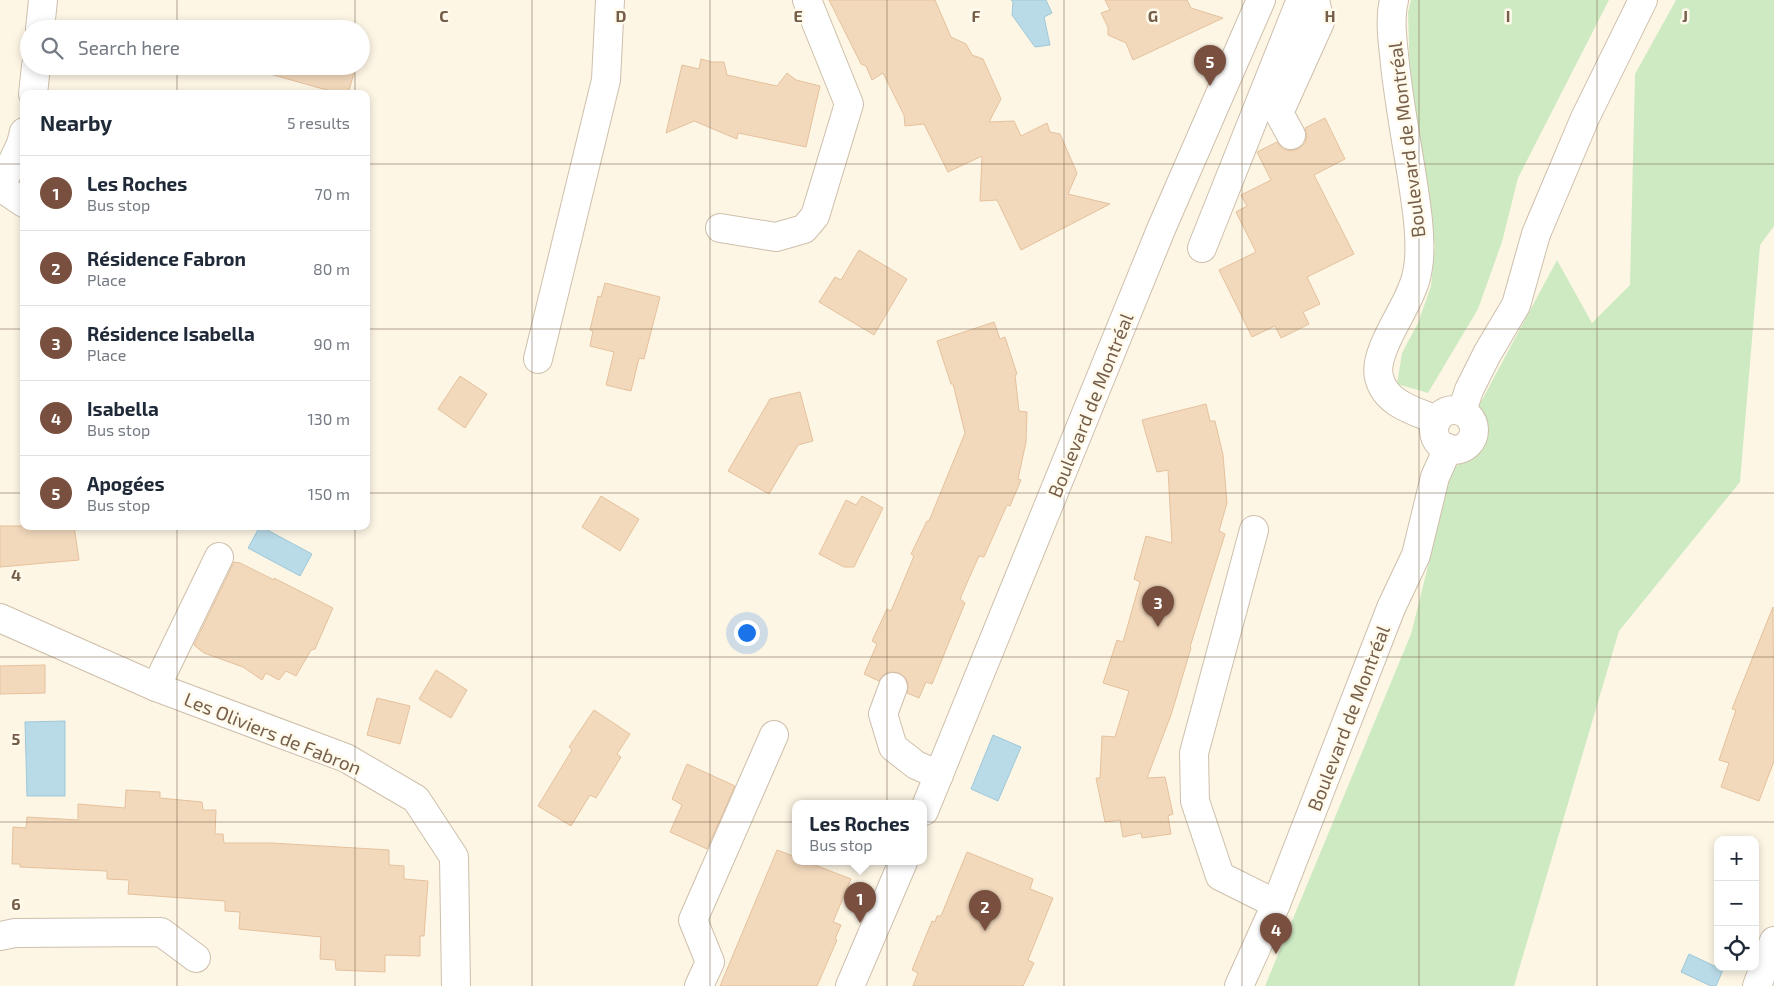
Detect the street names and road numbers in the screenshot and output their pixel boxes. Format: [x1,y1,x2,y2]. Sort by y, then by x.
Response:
street label: Boulevard de Montréal [1383,41,1429,239]
street label: Boulevard de Montréal [1042,309,1138,501]
street label: Boulevard de Montréal [1302,622,1394,814]
street label: Les Oliviers de Fabron [181,687,365,779]

